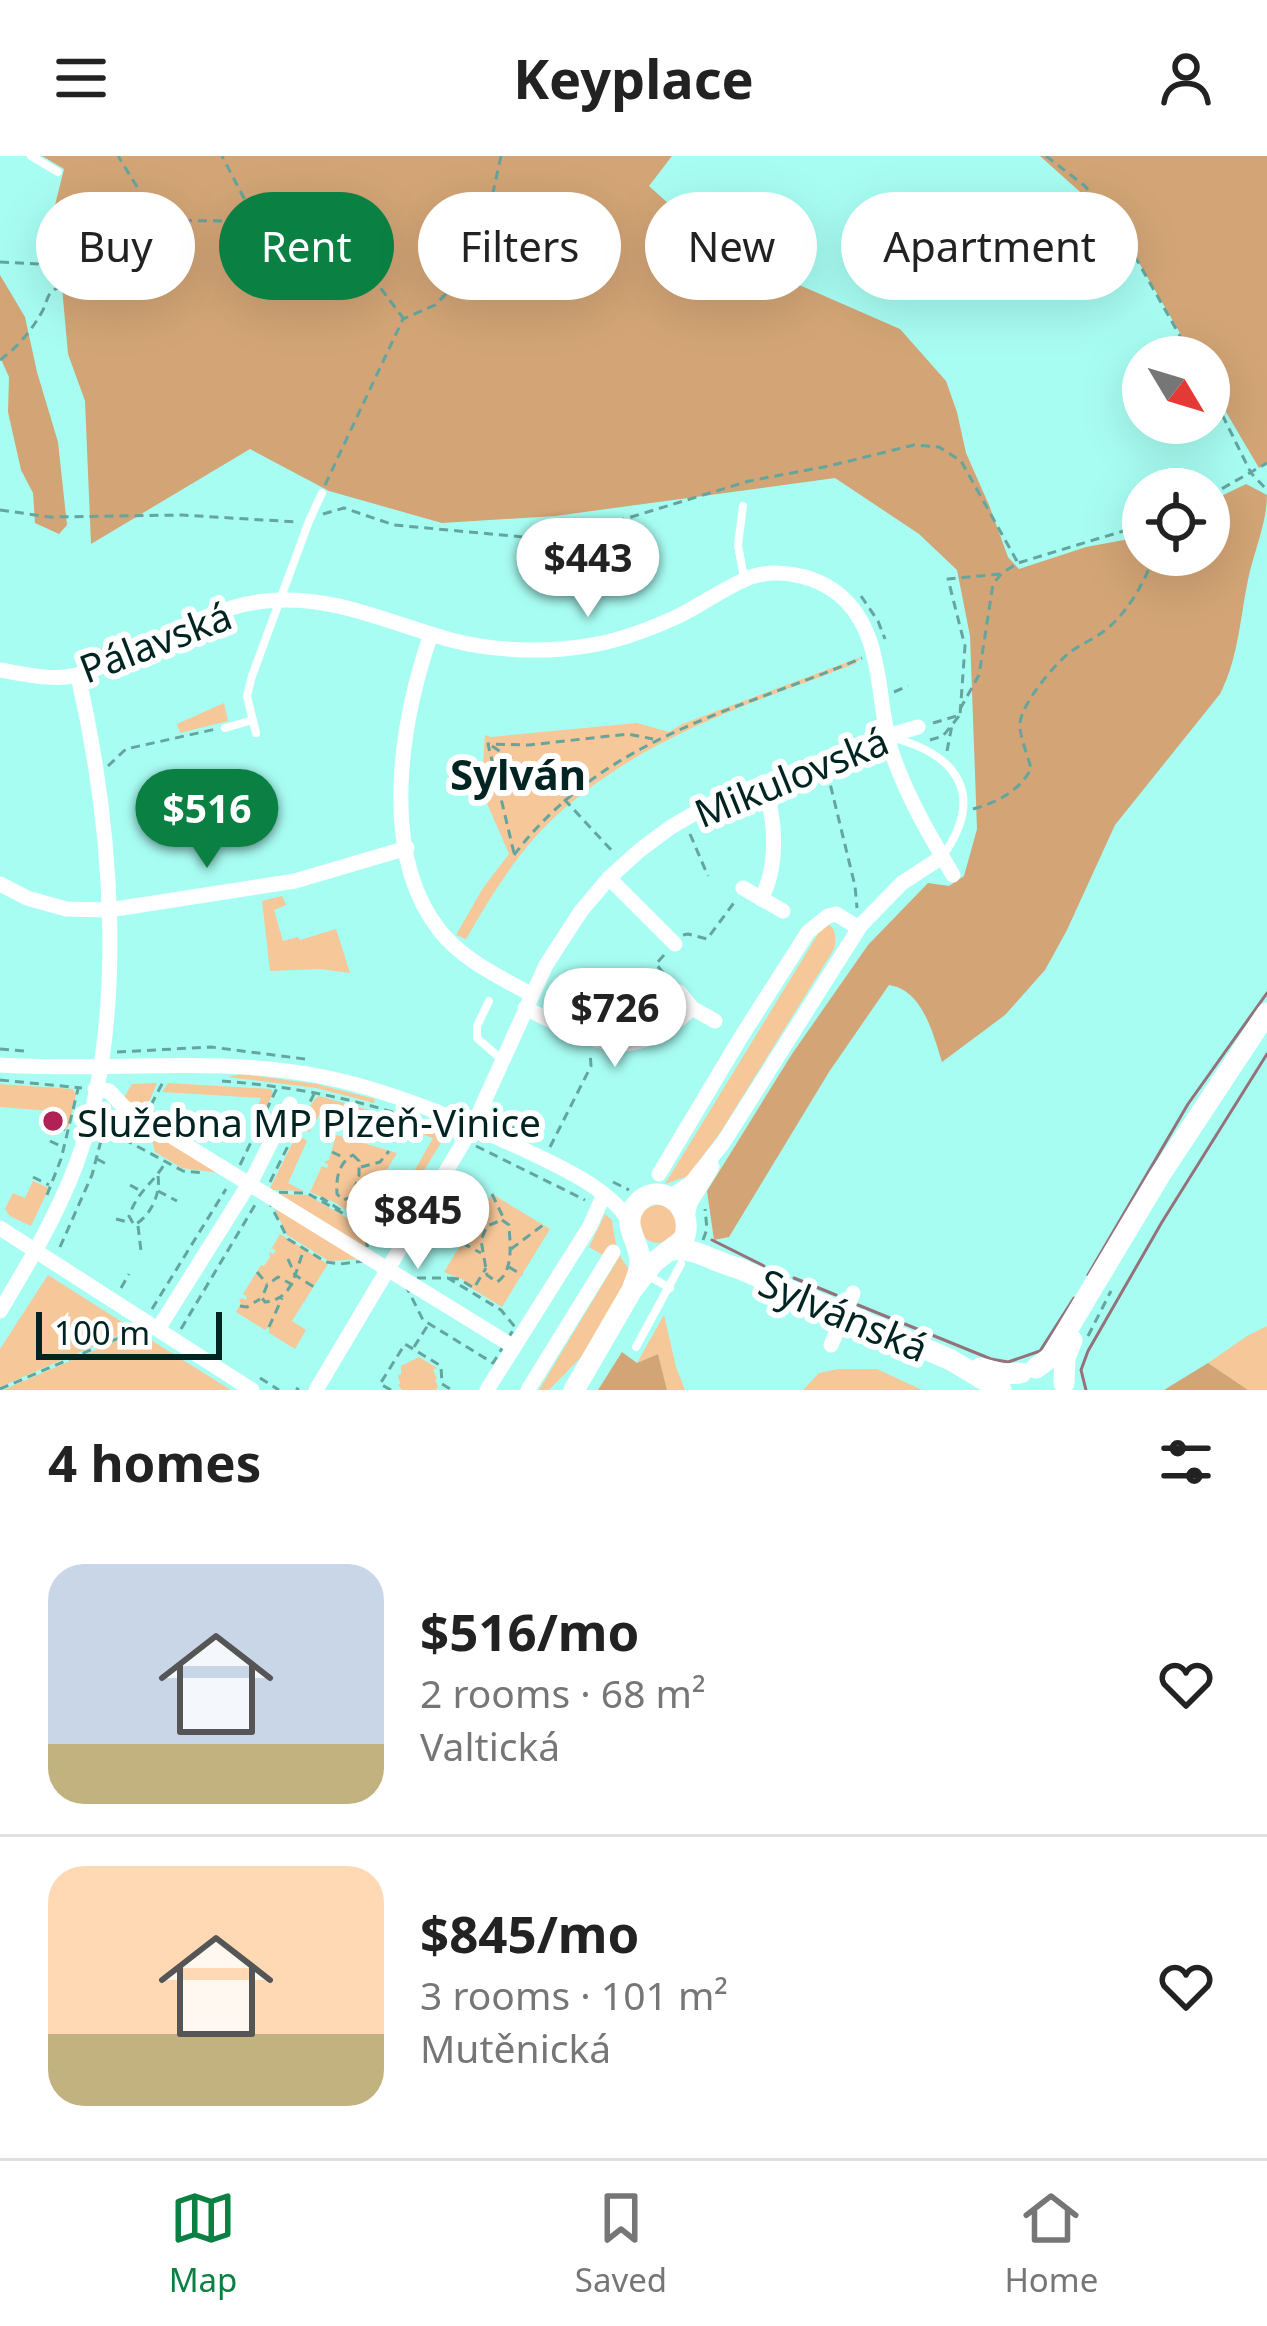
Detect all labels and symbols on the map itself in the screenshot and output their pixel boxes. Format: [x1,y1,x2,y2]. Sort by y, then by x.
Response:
north arrow [1122,336,1230,444]
pin: $443 [517,518,659,620]
street label: Pálavská [71,588,239,694]
street label: Mikulovská [686,713,896,839]
district label: Sylván [450,745,586,802]
pin: $516 [136,769,278,871]
pin: $726 [544,968,686,1070]
place label: Služebna MP Plzeň-Vinice [77,1095,541,1148]
marker: Služebna MP Plzeň-Vinice [40,1108,66,1134]
pin: $845 [347,1170,489,1272]
street label: Sylvánská [751,1255,937,1373]
scale bar [36,1306,222,1359]

